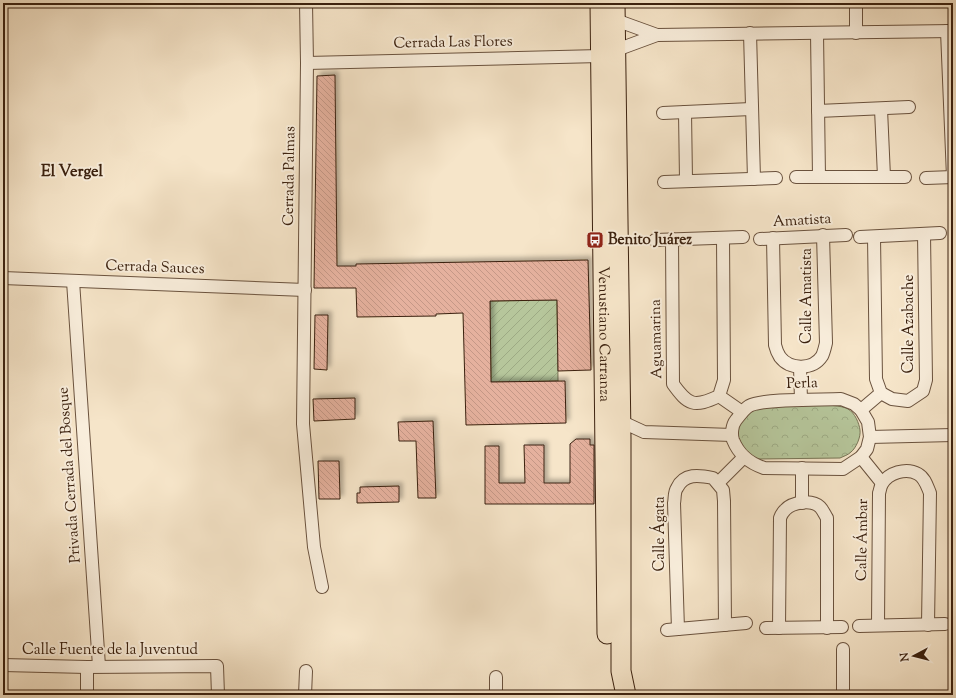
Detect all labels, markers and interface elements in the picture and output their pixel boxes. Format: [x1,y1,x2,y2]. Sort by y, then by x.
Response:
street label: Cerrada Las Flores [393,31,513,55]
street label: Cerrada Palmas [279,126,301,226]
district label: El Vergel [41,161,103,184]
street label: Amatista [772,209,832,233]
bus stop icon: Benito Juárez [585,230,605,250]
place label: Benito Juárez [608,230,692,251]
street label: Calle Amatista [797,248,818,344]
street label: Cerrada Sauces [105,256,205,280]
street label: Venustiano Carranza [592,266,615,402]
street label: Calle Azabache [899,274,920,374]
street label: Aguamarina [646,299,668,379]
street label: Perla [786,373,818,395]
street label: Privada Cerrada del Bosque [53,386,87,564]
street label: Calle Ágata [649,496,671,572]
street label: Calle Ámbar [851,498,874,581]
north arrow [894,636,934,676]
street label: Calle Fuente de la Juventud [22,640,199,661]
text: N [897,652,914,663]

